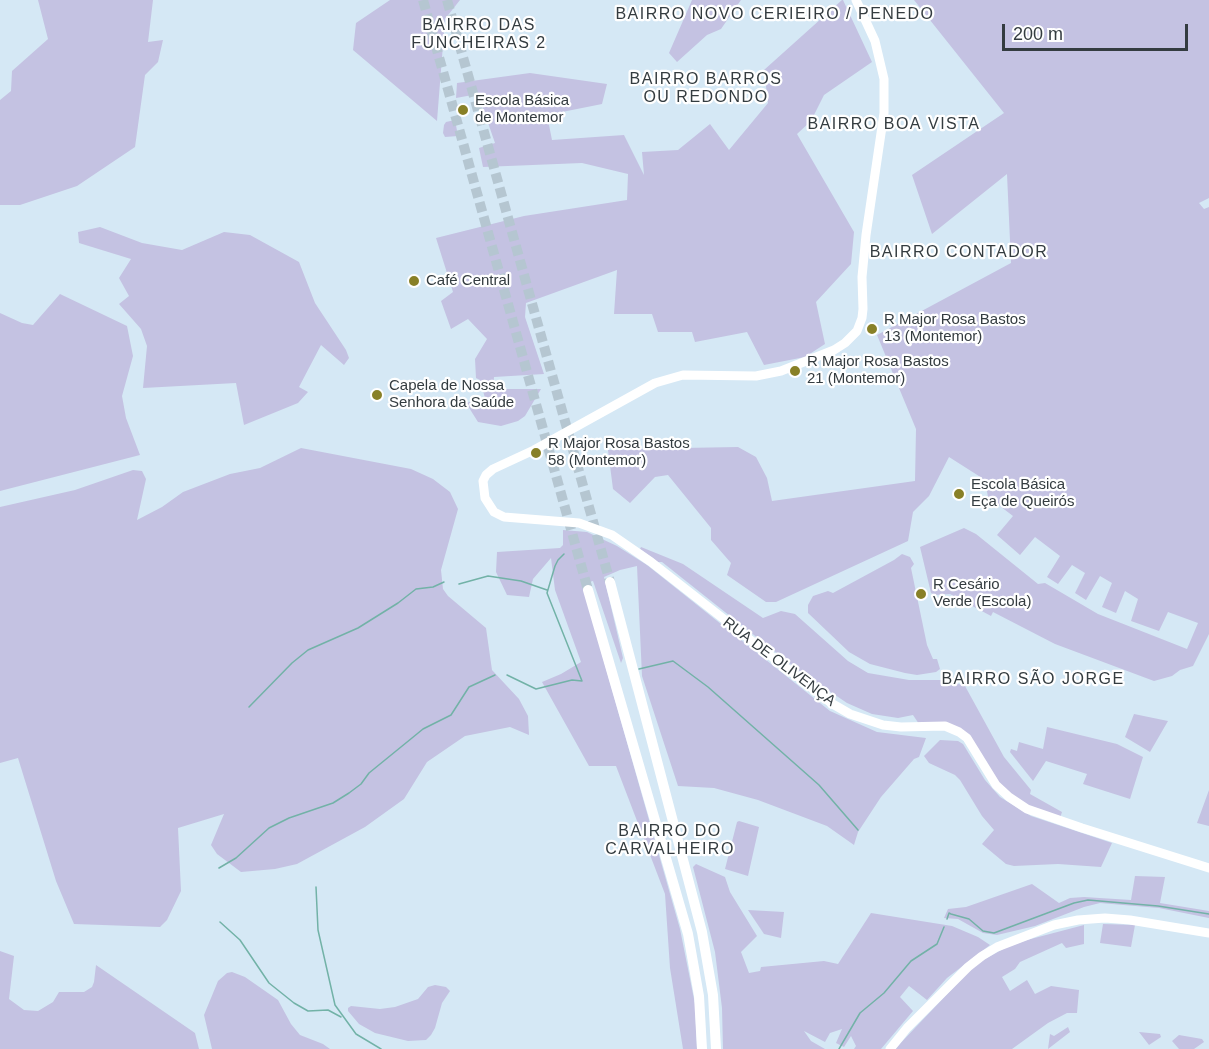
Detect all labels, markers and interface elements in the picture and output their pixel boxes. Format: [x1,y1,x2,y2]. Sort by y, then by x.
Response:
district label: BAIRRO NOVO CERIEIRO / PENEDO [615,5,935,25]
scale bar [1005,12,1191,50]
district label: BAIRRO DAS FUNCHEIRAS 2 [411,16,547,54]
text: 200 m [1013,24,1063,44]
district label: BAIRRO BARROS OU REDONDO [630,70,782,108]
place label: Escola Básica de Montemor [475,92,569,127]
marker: Escola Básica de Montemor [456,103,470,117]
district label: BAIRRO BOA VISTA [807,115,981,135]
district label: BAIRRO CONTADOR [870,243,1048,263]
place label: Café Central [426,272,510,290]
marker: Café Central [407,274,421,288]
place label: R Major Rosa Bastos 13 (Montemor) [884,311,1026,346]
marker: R Major Rosa Bastos 13 (Montemor) [865,322,879,336]
place label: R Major Rosa Bastos 21 (Montemor) [807,353,949,388]
marker: R Major Rosa Bastos 21 (Montemor) [788,364,802,378]
place label: Capela de Nossa Senhora da Saúde [389,377,514,412]
marker: Capela de Nossa Senhora da Saúde [370,388,384,402]
place label: R Major Rosa Bastos 58 (Montemor) [548,435,690,470]
marker: R Major Rosa Bastos 58 (Montemor) [529,446,543,460]
place label: Escola Básica Eça de Queirós [971,476,1074,511]
marker: Escola Básica Eça de Queirós [952,487,966,501]
place label: R Cesário Verde (Escola) [933,576,1031,611]
marker: R Cesário Verde (Escola) [914,587,928,601]
street label: RUA DE OLIVENÇA [719,614,839,710]
district label: BAIRRO SÃO JORGE [941,670,1125,690]
district label: BAIRRO DO CARVALHEIRO [605,822,735,860]

